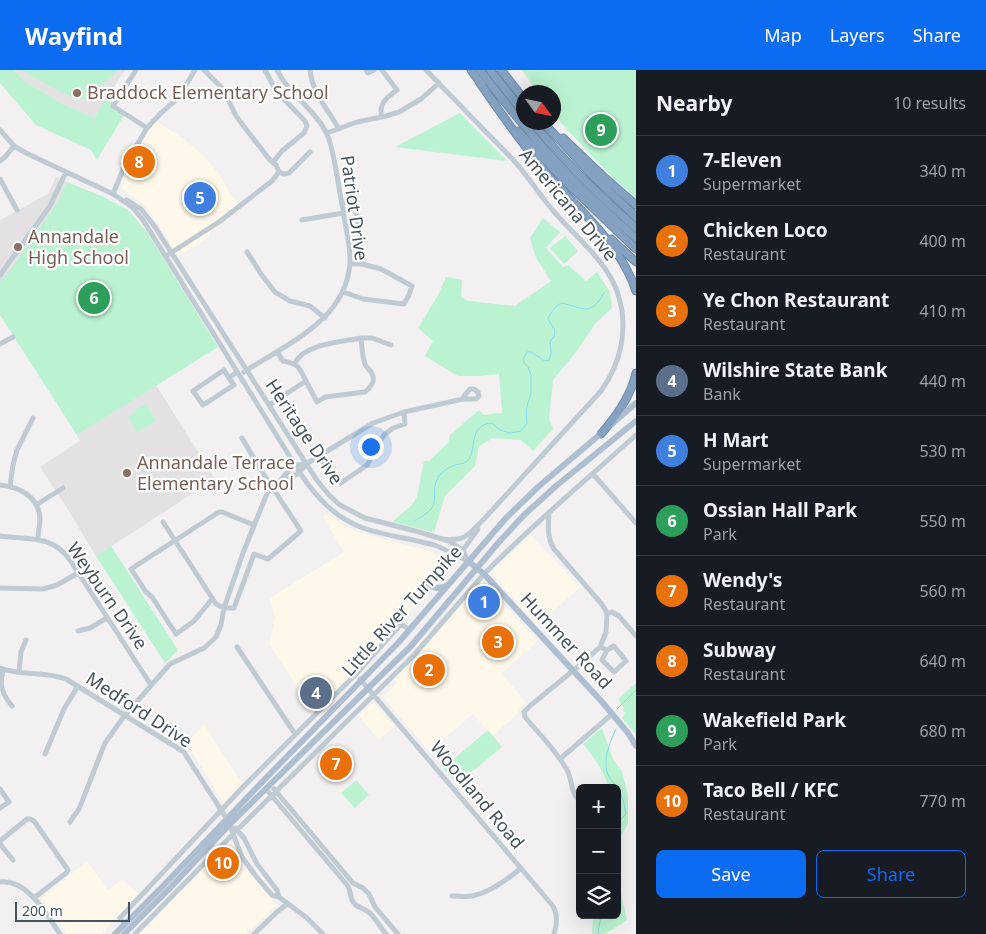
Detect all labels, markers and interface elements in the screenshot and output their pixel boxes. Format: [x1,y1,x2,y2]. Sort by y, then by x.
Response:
text: Wayfind [25,19,123,52]
text: Map [764,23,802,47]
text: Layers [830,23,885,47]
text: Share [913,23,961,47]
place label: Braddock Elementary School [87,80,329,104]
north arrow [516,85,561,130]
marker: Braddock Elementary School [71,87,83,99]
text: Nearby [656,89,732,117]
text: 10 results [893,92,966,114]
pin: 9 [585,111,617,149]
pin: 8 [123,143,155,181]
street label: Americana Drive [515,143,623,266]
text: 7-Eleven [703,147,782,173]
street label: Patriot Drive [336,154,374,262]
text: 1 [667,160,677,182]
text: 340 m [919,160,966,182]
text: Supermarket [703,173,801,195]
pin: 5 [184,179,216,217]
text: Chicken Loco [703,217,828,243]
place label: Annandale High School [28,224,129,269]
text: 2 [667,230,677,252]
text: 400 m [919,230,966,252]
marker: Annandale High School [12,241,24,253]
text: Restaurant [703,243,785,265]
pin: 6 [78,279,110,317]
text: Ye Chon Restaurant [703,287,889,313]
text: 3 [667,300,677,322]
text: 410 m [919,300,966,322]
text: Restaurant [703,313,785,335]
text: Wilshire State Bank [703,357,887,383]
text: 4 [667,370,677,392]
text: 440 m [919,370,966,392]
street label: Heritage Drive [261,374,349,489]
text: Bank [703,383,741,405]
text: H Mart [703,427,769,453]
your location [358,434,384,460]
text: 5 [667,440,677,462]
text: 530 m [919,440,966,462]
place label: Annandale Terrace Elementary School [137,450,295,495]
text: Supermarket [703,453,801,475]
marker: Annandale Terrace Elementary School [121,467,133,479]
text: Ossian Hall Park [703,497,857,523]
text: 6 [667,510,677,532]
text: 550 m [919,510,966,532]
text: Park [703,523,737,545]
street label: Weyburn Drive [62,537,154,654]
street label: Little River Turnpike [336,540,466,681]
text: Wendy's [703,567,782,593]
text: 7 [667,580,677,602]
text: 560 m [919,580,966,602]
pin: 1 [468,583,500,621]
street label: Hummer Road [516,587,618,694]
text: Restaurant [703,593,785,615]
pin: 3 [482,623,514,661]
text: Subway [703,637,776,663]
text: 8 [667,650,677,672]
text: 640 m [919,650,966,672]
pin: 2 [413,651,445,689]
text: Restaurant [703,663,785,685]
street label: Medford Drive [82,666,197,752]
pin: 4 [300,674,332,712]
text: Wakefield Park [703,707,846,733]
text: 9 [667,720,677,742]
text: 680 m [919,720,966,742]
text: Park [703,733,737,755]
street label: Woodland Road [425,735,530,853]
pin: 7 [320,745,352,783]
text: Taco Bell / KFC [703,777,839,803]
map controls [576,784,621,919]
button: + [576,784,621,829]
text: 10 [663,790,681,812]
text: 770 m [919,790,966,812]
text: Restaurant [703,803,785,825]
button: − [576,829,621,874]
pin: 10 [207,844,239,882]
button: Save [656,850,806,898]
button: Share [816,850,966,898]
button: layers [576,874,621,919]
scale bar [15,899,130,922]
text: 200 m [22,901,63,920]

